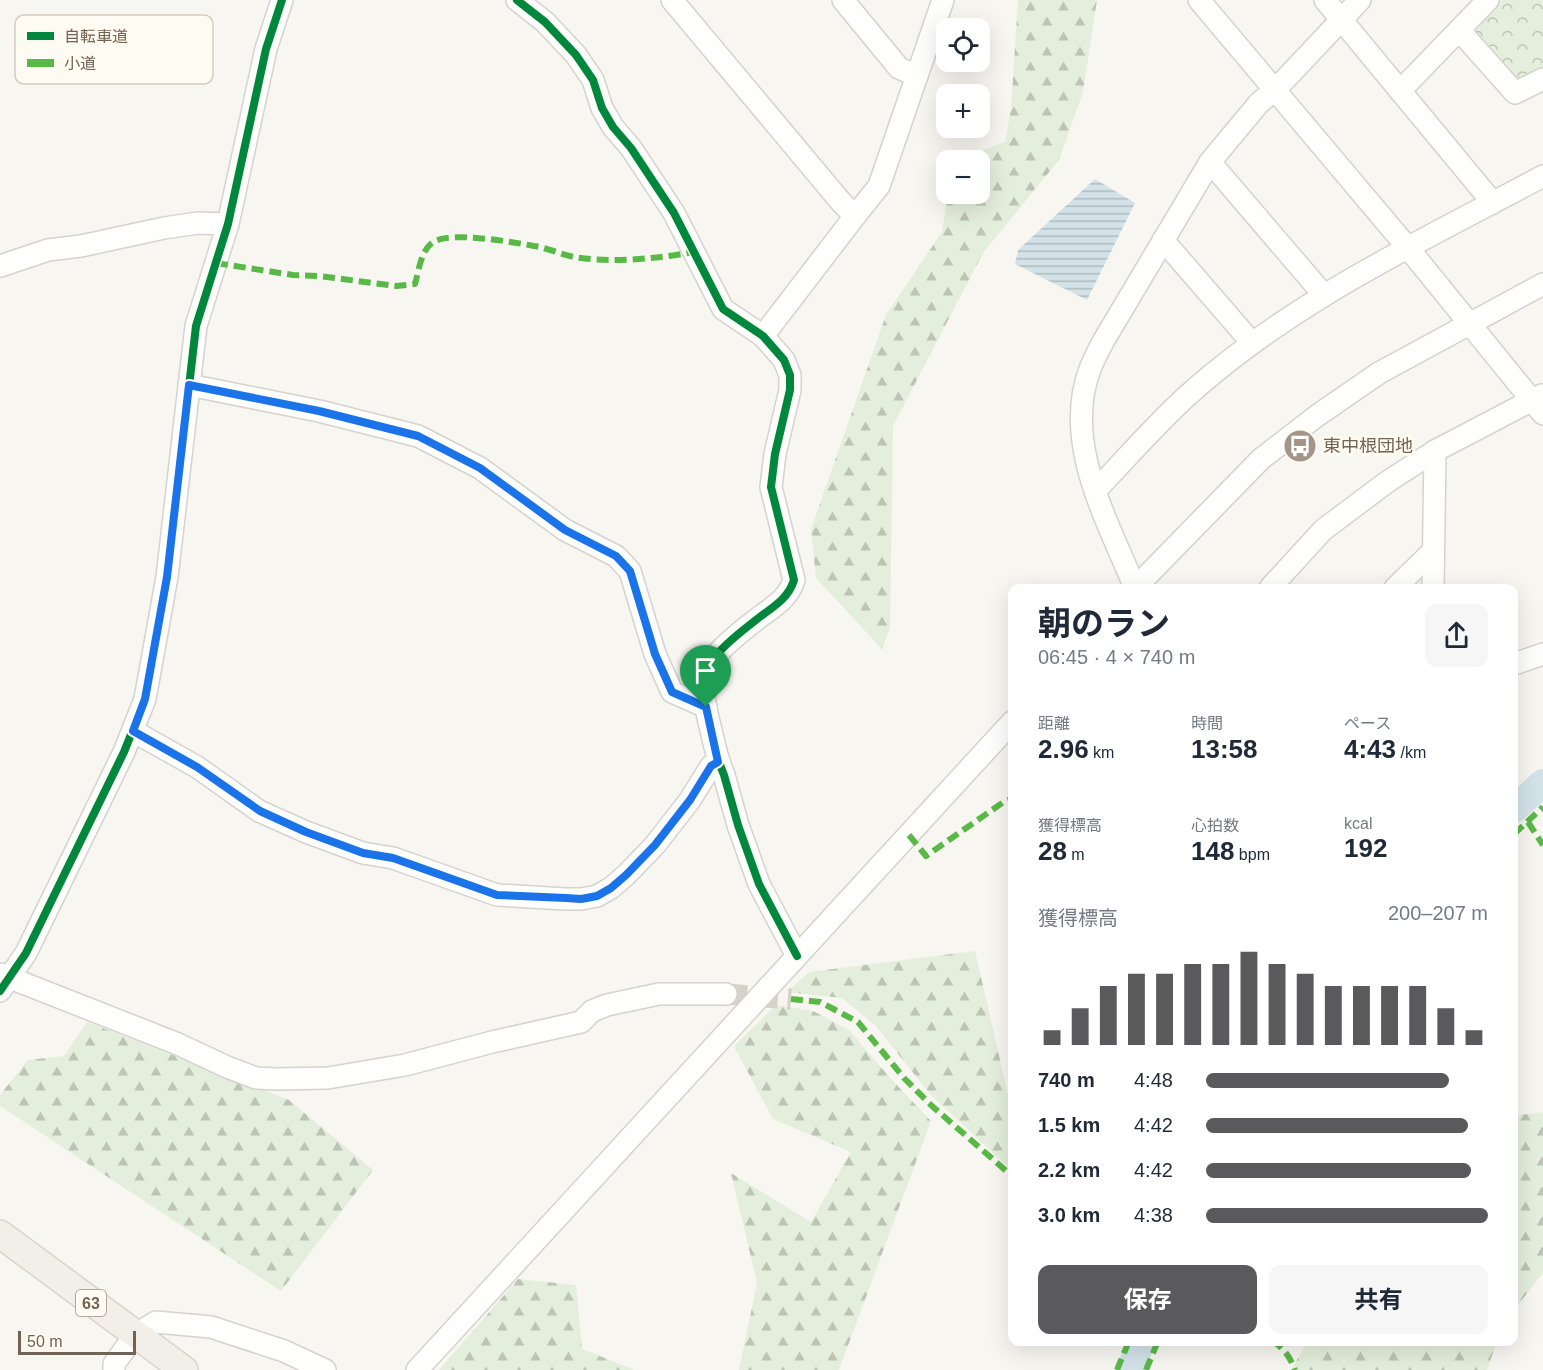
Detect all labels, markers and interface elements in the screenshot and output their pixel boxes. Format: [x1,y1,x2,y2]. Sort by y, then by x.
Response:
legend [15,15,213,84]
map controls [936,18,990,204]
button: locate [936,18,990,72]
text: 自転車道 [64,28,128,45]
text: 小道 [64,55,96,72]
button: + [936,84,990,138]
button: − [936,150,990,204]
bus stop icon: 東中根団地 [1282,428,1318,464]
place label: 東中根団地 [1323,436,1413,456]
button: share [1425,604,1488,667]
text: 朝のラン [1038,605,1170,642]
pin [680,645,731,707]
text: 06:45 · 4 × 740 m [1038,646,1195,668]
icon: arrive [689,654,722,687]
text: 距離 [1038,715,1070,732]
text: 時間 [1191,715,1223,732]
text: ペース [1344,715,1391,732]
text: 2.96 [1038,734,1089,764]
text: 13:58 [1191,734,1258,764]
text: 4:43 [1344,734,1396,764]
text: km [1089,744,1114,761]
text: /km [1396,744,1426,761]
text: kcal [1344,815,1372,832]
text: 獲得標高 [1038,817,1102,834]
text: 心拍数 [1191,817,1239,834]
text: 192 [1344,833,1387,863]
text: 28 [1038,836,1067,866]
text: 148 [1191,836,1234,866]
text: m [1067,846,1085,863]
text: bpm [1234,846,1270,863]
text: 200–207 m [1388,902,1488,924]
text: 獲得標高 [1038,907,1118,929]
text: 740 m [1038,1069,1095,1091]
text: 4:48 [1134,1069,1173,1091]
text: 1.5 km [1038,1114,1100,1136]
text: 4:42 [1134,1114,1173,1136]
text: 2.2 km [1038,1159,1100,1181]
text: 4:42 [1134,1159,1173,1181]
text: 3.0 km [1038,1204,1100,1226]
text: 4:38 [1134,1204,1173,1226]
button: 保存 [1038,1265,1257,1334]
button: 共有 [1269,1265,1488,1334]
road number: 63 [76,1290,106,1316]
scale bar [18,1328,136,1356]
text: 50 m [27,1333,63,1350]

